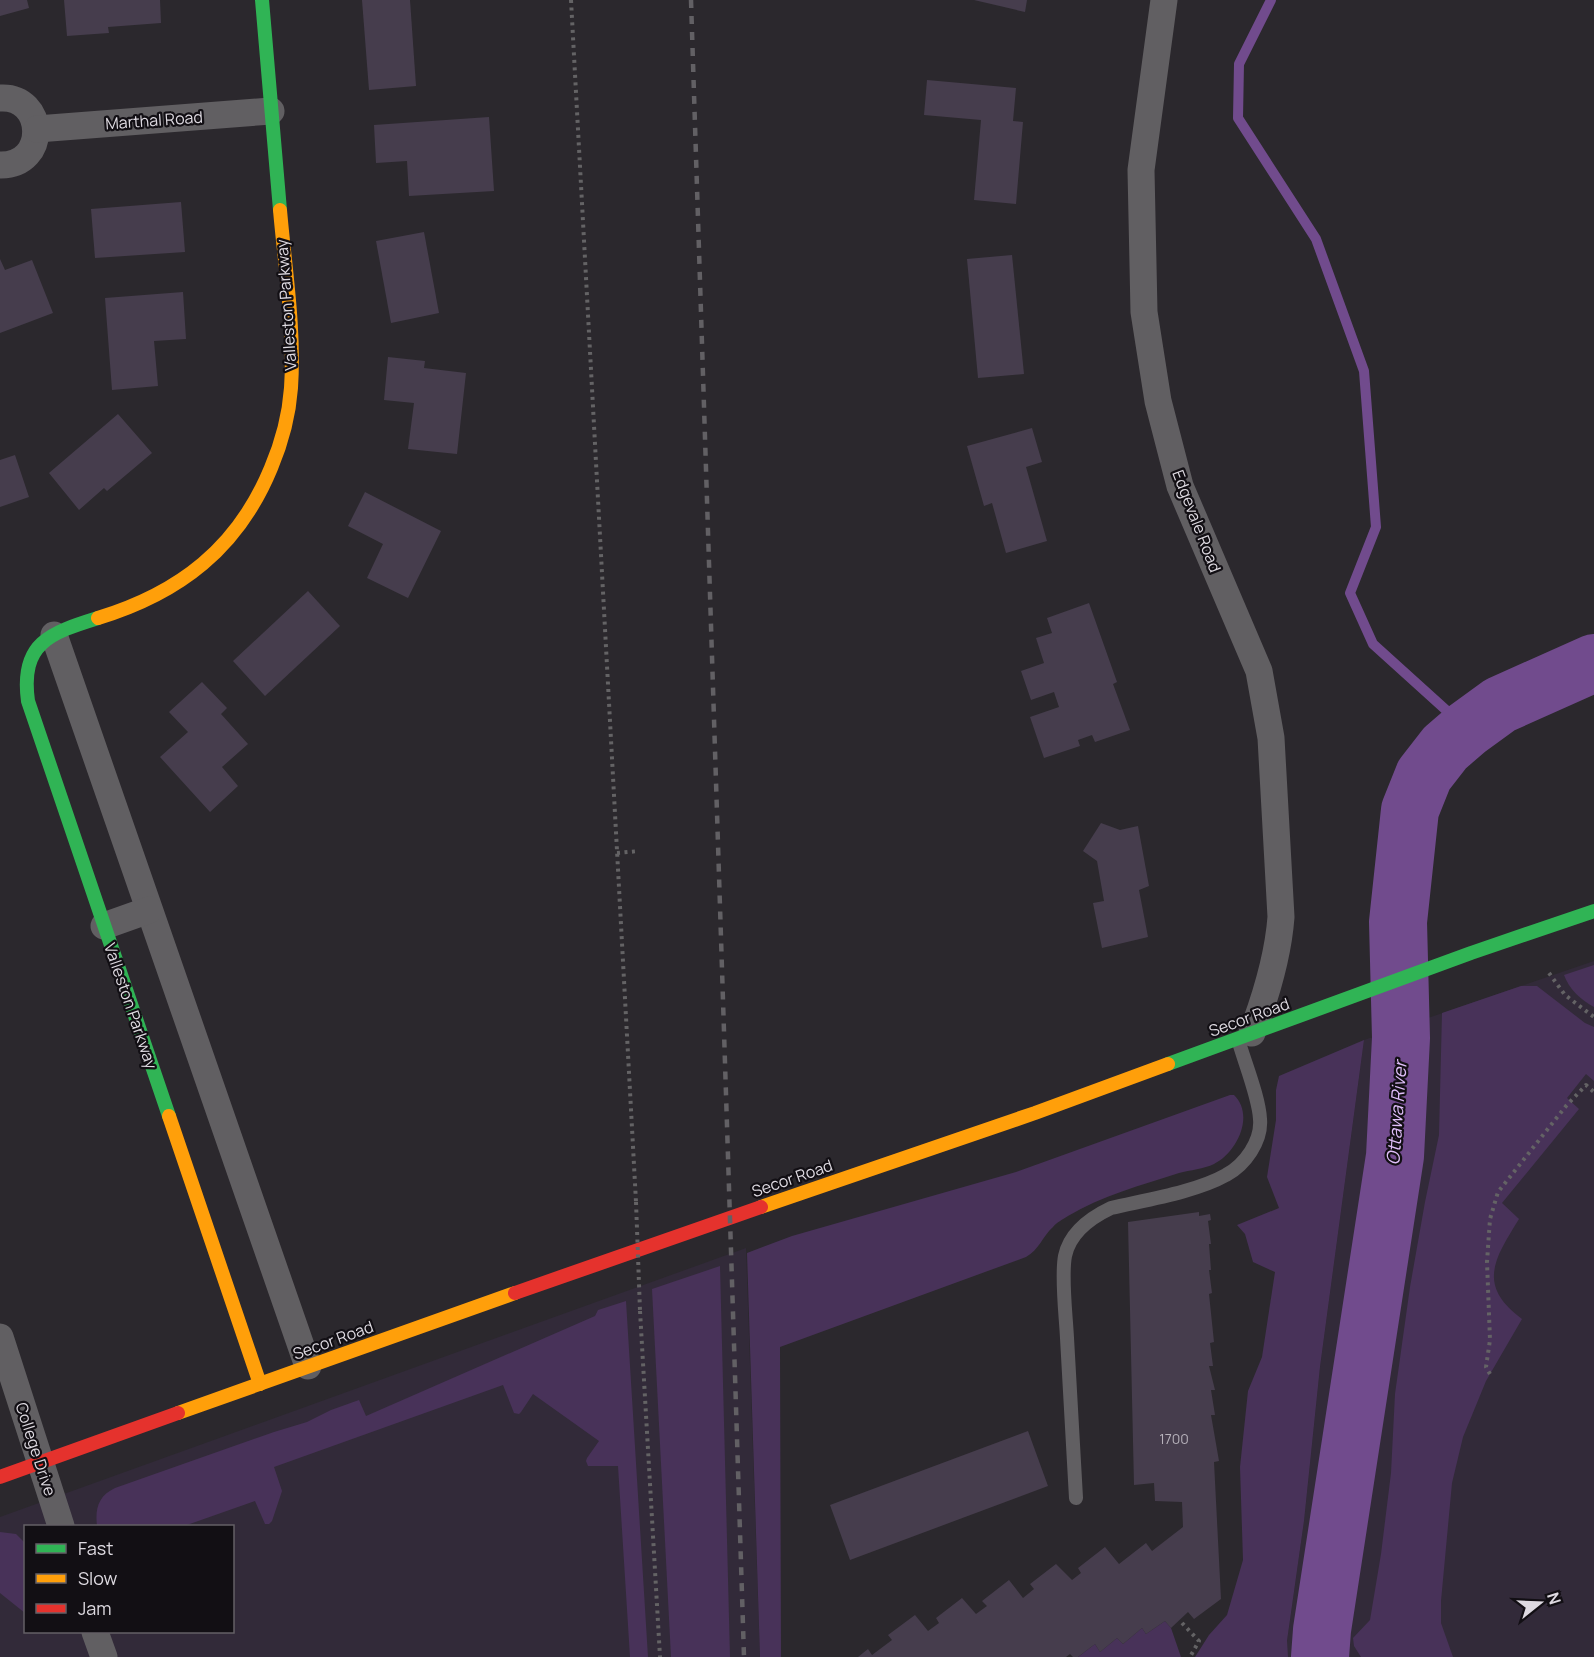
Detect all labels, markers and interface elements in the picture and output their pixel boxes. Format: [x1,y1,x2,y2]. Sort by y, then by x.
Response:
street label: Marthal Road [104,106,204,134]
street label: Valleston Parkway [270,238,302,372]
street label: Edgevale Road [1167,467,1227,575]
street label: Valleston Parkway [99,940,163,1072]
street label: Secor Road [1206,992,1292,1042]
water label: Ottawa River [1380,1058,1412,1166]
street label: Secor Road [749,1154,835,1202]
street label: Secor Road [290,1315,376,1365]
street label: College Drive [11,1399,61,1499]
house number: 1700 [1159,1429,1189,1448]
legend [24,1525,234,1633]
text: Fast [78,1536,113,1560]
text: Slow [78,1566,118,1590]
north arrow [1510,1573,1570,1633]
text: N [1542,1589,1567,1607]
text: Jam [78,1596,112,1620]

